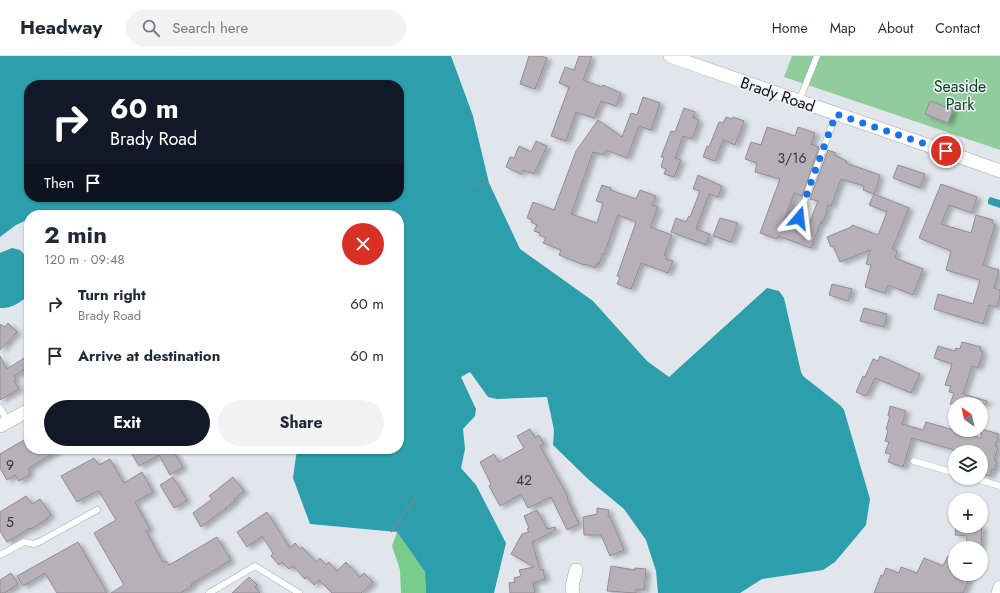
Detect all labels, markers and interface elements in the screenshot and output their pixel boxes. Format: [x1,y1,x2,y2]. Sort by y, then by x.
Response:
search box [126,10,406,46]
text: Headway [20,14,102,41]
icon: search [140,17,162,39]
text: Search here [172,17,248,39]
text: Home [772,18,808,38]
text: Map [830,18,856,38]
text: About [878,18,913,38]
text: Contact [935,18,980,38]
street label: Brady Road [737,71,818,118]
park label: Seaside Park [934,75,986,116]
text: 60 m [110,88,179,129]
icon: right [44,96,96,148]
text: Brady Road [110,126,197,152]
pin [929,134,963,168]
icon: arrive [935,140,957,162]
house number: 3/16 [777,148,807,168]
text: Then [44,172,74,194]
icon: arrive [82,172,104,194]
position arrow [778,197,820,239]
text: 2 min [44,217,107,252]
button: close [342,223,384,265]
text: 120 m · 09:48 [44,250,125,269]
text: Turn right [78,284,146,306]
icon: right [44,293,66,315]
text: 60 m [350,293,384,315]
text: Brady Road [78,306,141,325]
icon: arrive [44,345,66,367]
text: Arrive at destination [78,345,220,367]
text: 60 m [350,345,384,367]
north arrow [948,397,988,437]
map controls [948,397,988,581]
button: Exit [44,400,210,446]
button: Share [218,400,384,446]
button: layers [948,445,988,485]
house number: 9 [6,455,14,475]
house number: 42 [516,470,532,490]
button: + [948,493,988,533]
house number: 5 [6,512,14,532]
button: − [948,541,988,581]

